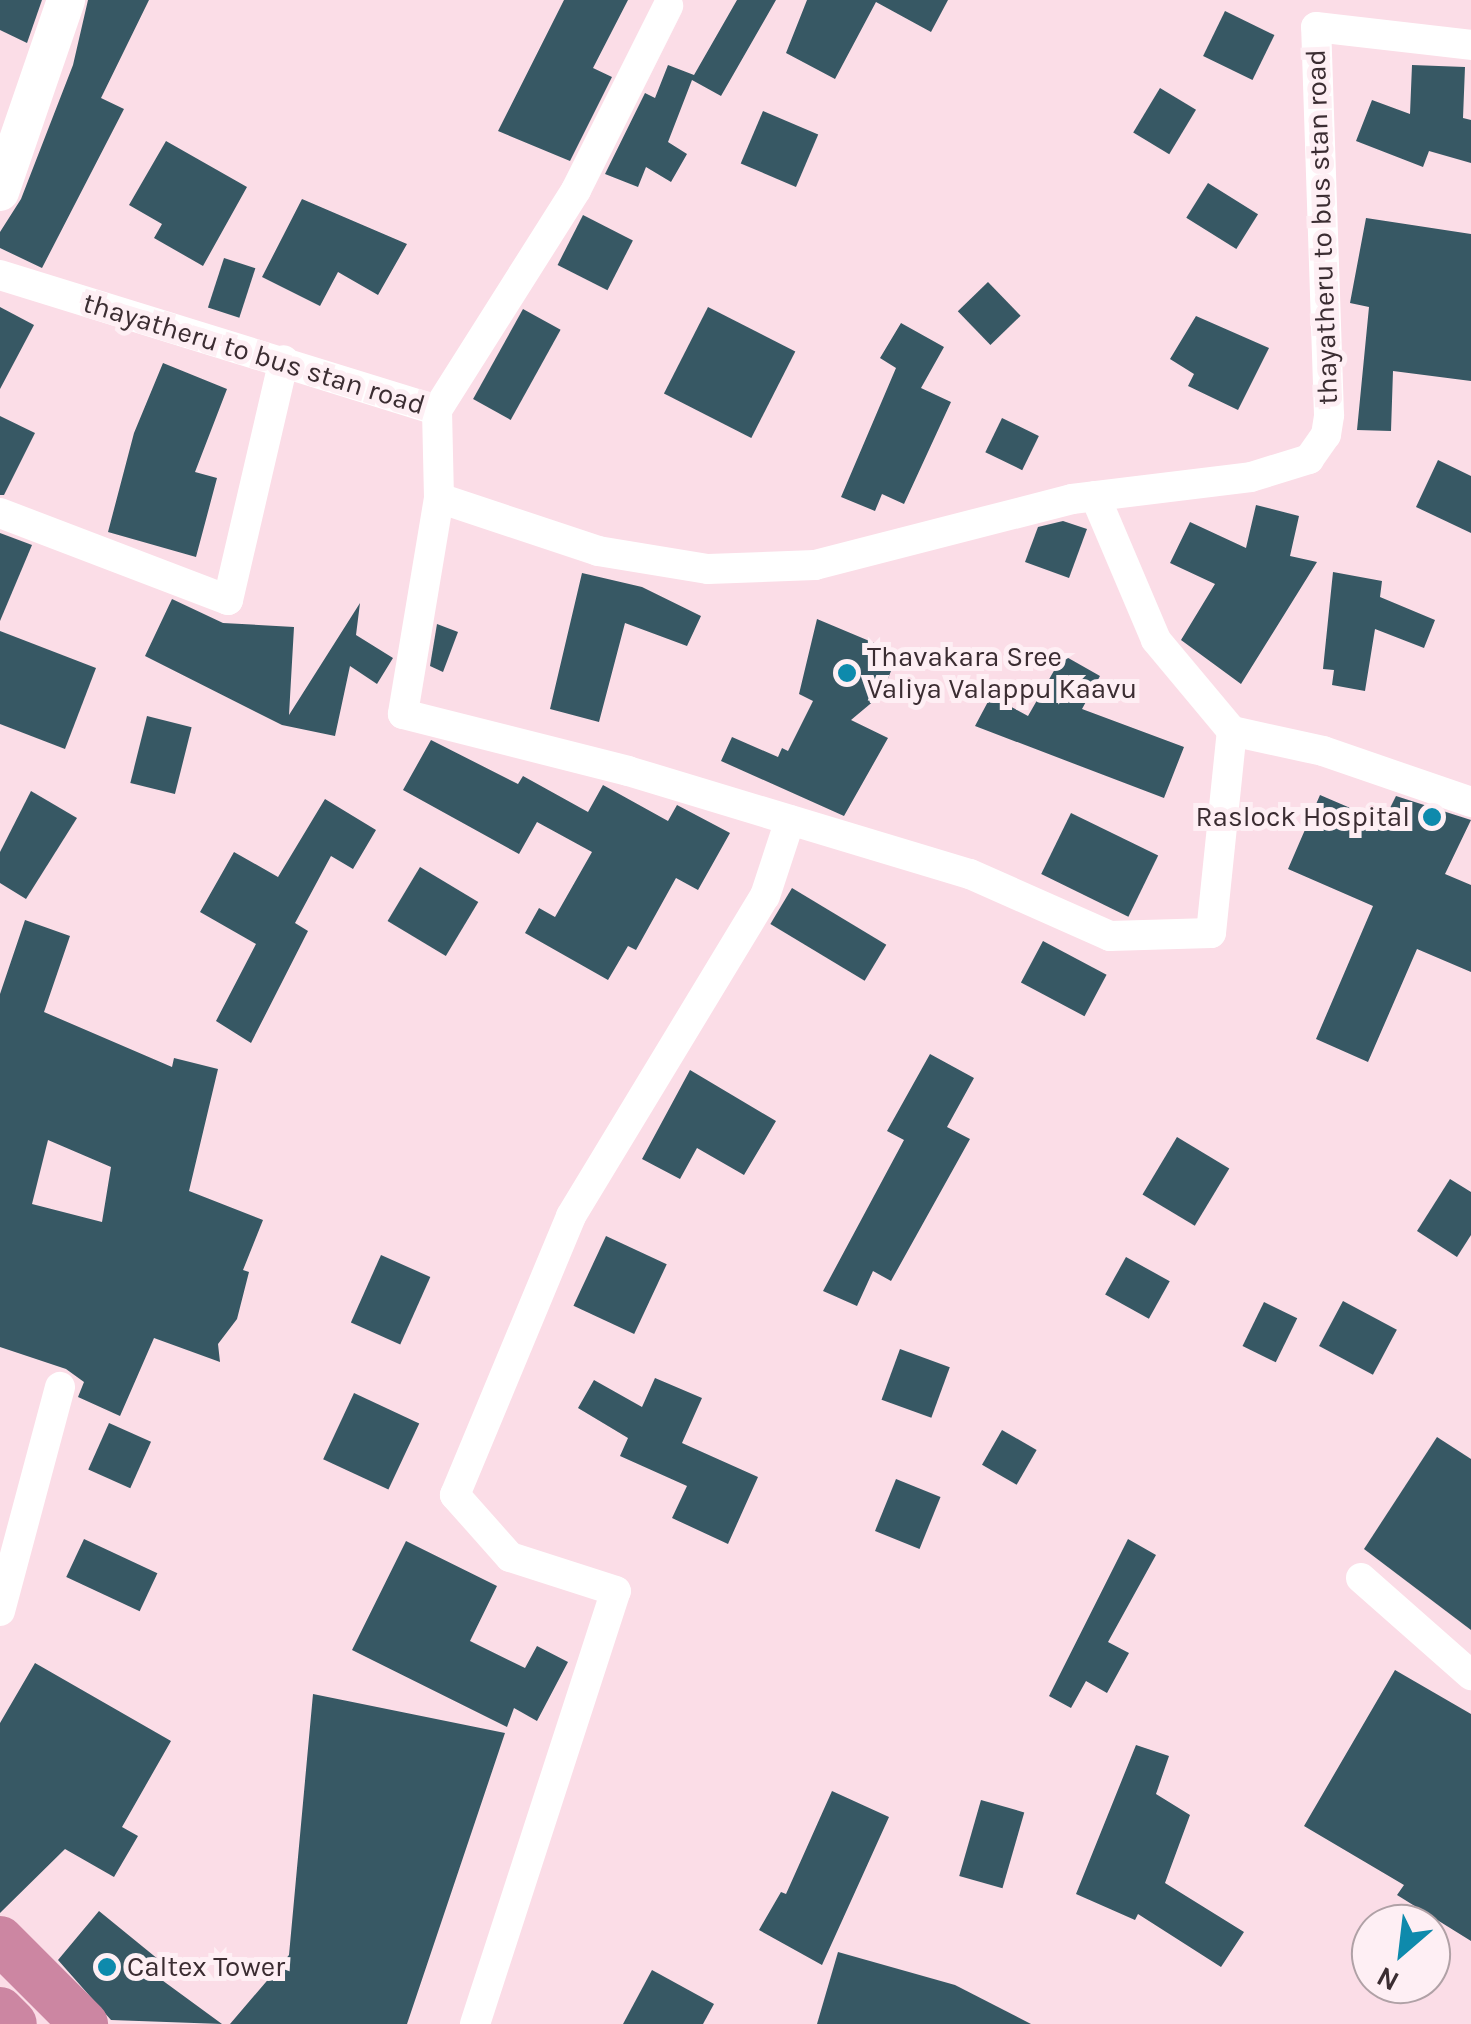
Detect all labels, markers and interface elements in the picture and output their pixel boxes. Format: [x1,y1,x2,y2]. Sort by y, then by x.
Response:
street label: thayatheru to bus stan road [1299,49,1345,405]
street label: thayatheru to bus stan road [79,286,429,422]
place label: Thavakara Sree Valiya Valappu Kaavu [867,640,1137,706]
marker: Thavakara Sree Valiya Valappu Kaavu [836,662,858,684]
place label: Raslock Hospital [1195,800,1410,834]
marker: Raslock Hospital [1419,804,1445,830]
north arrow [1351,1904,1451,2004]
place label: Caltex Tower [127,1950,285,1984]
marker: Caltex Tower [96,1956,118,1978]
text: N [1371,1960,1404,1998]

